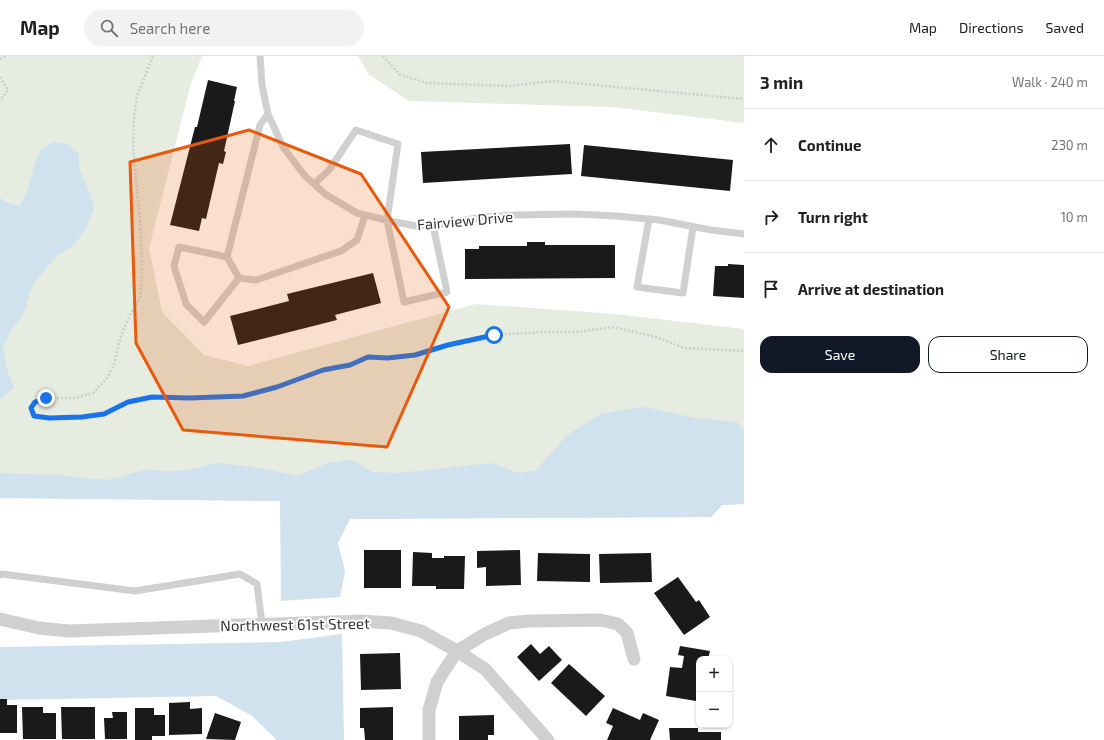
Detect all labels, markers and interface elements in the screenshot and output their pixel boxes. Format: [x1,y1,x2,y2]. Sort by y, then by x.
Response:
search box [84,10,364,46]
text: Map [20,16,60,39]
icon: search [98,17,120,39]
text: Search here [130,19,210,37]
text: Map [909,19,937,36]
text: Directions [959,19,1024,36]
text: Saved [1046,19,1084,36]
text: 3 min [760,72,803,92]
text: Walk · 240 m [1012,74,1088,90]
icon: ahead [760,134,782,156]
text: Continue [798,136,861,154]
text: 230 m [1051,137,1088,153]
icon: right [760,206,782,228]
street label: Fairview Drive [416,207,514,233]
text: Turn right [798,208,868,226]
text: 10 m [1061,209,1088,225]
icon: arrive [760,278,782,300]
text: Arrive at destination [798,280,944,298]
route start [485,326,503,344]
button: Save [760,336,920,373]
button: Share [928,336,1088,373]
route end [37,389,55,407]
street label: Northwest 61st Street [220,614,370,634]
map controls [696,656,732,728]
button: + [696,656,732,692]
button: − [696,692,732,728]

